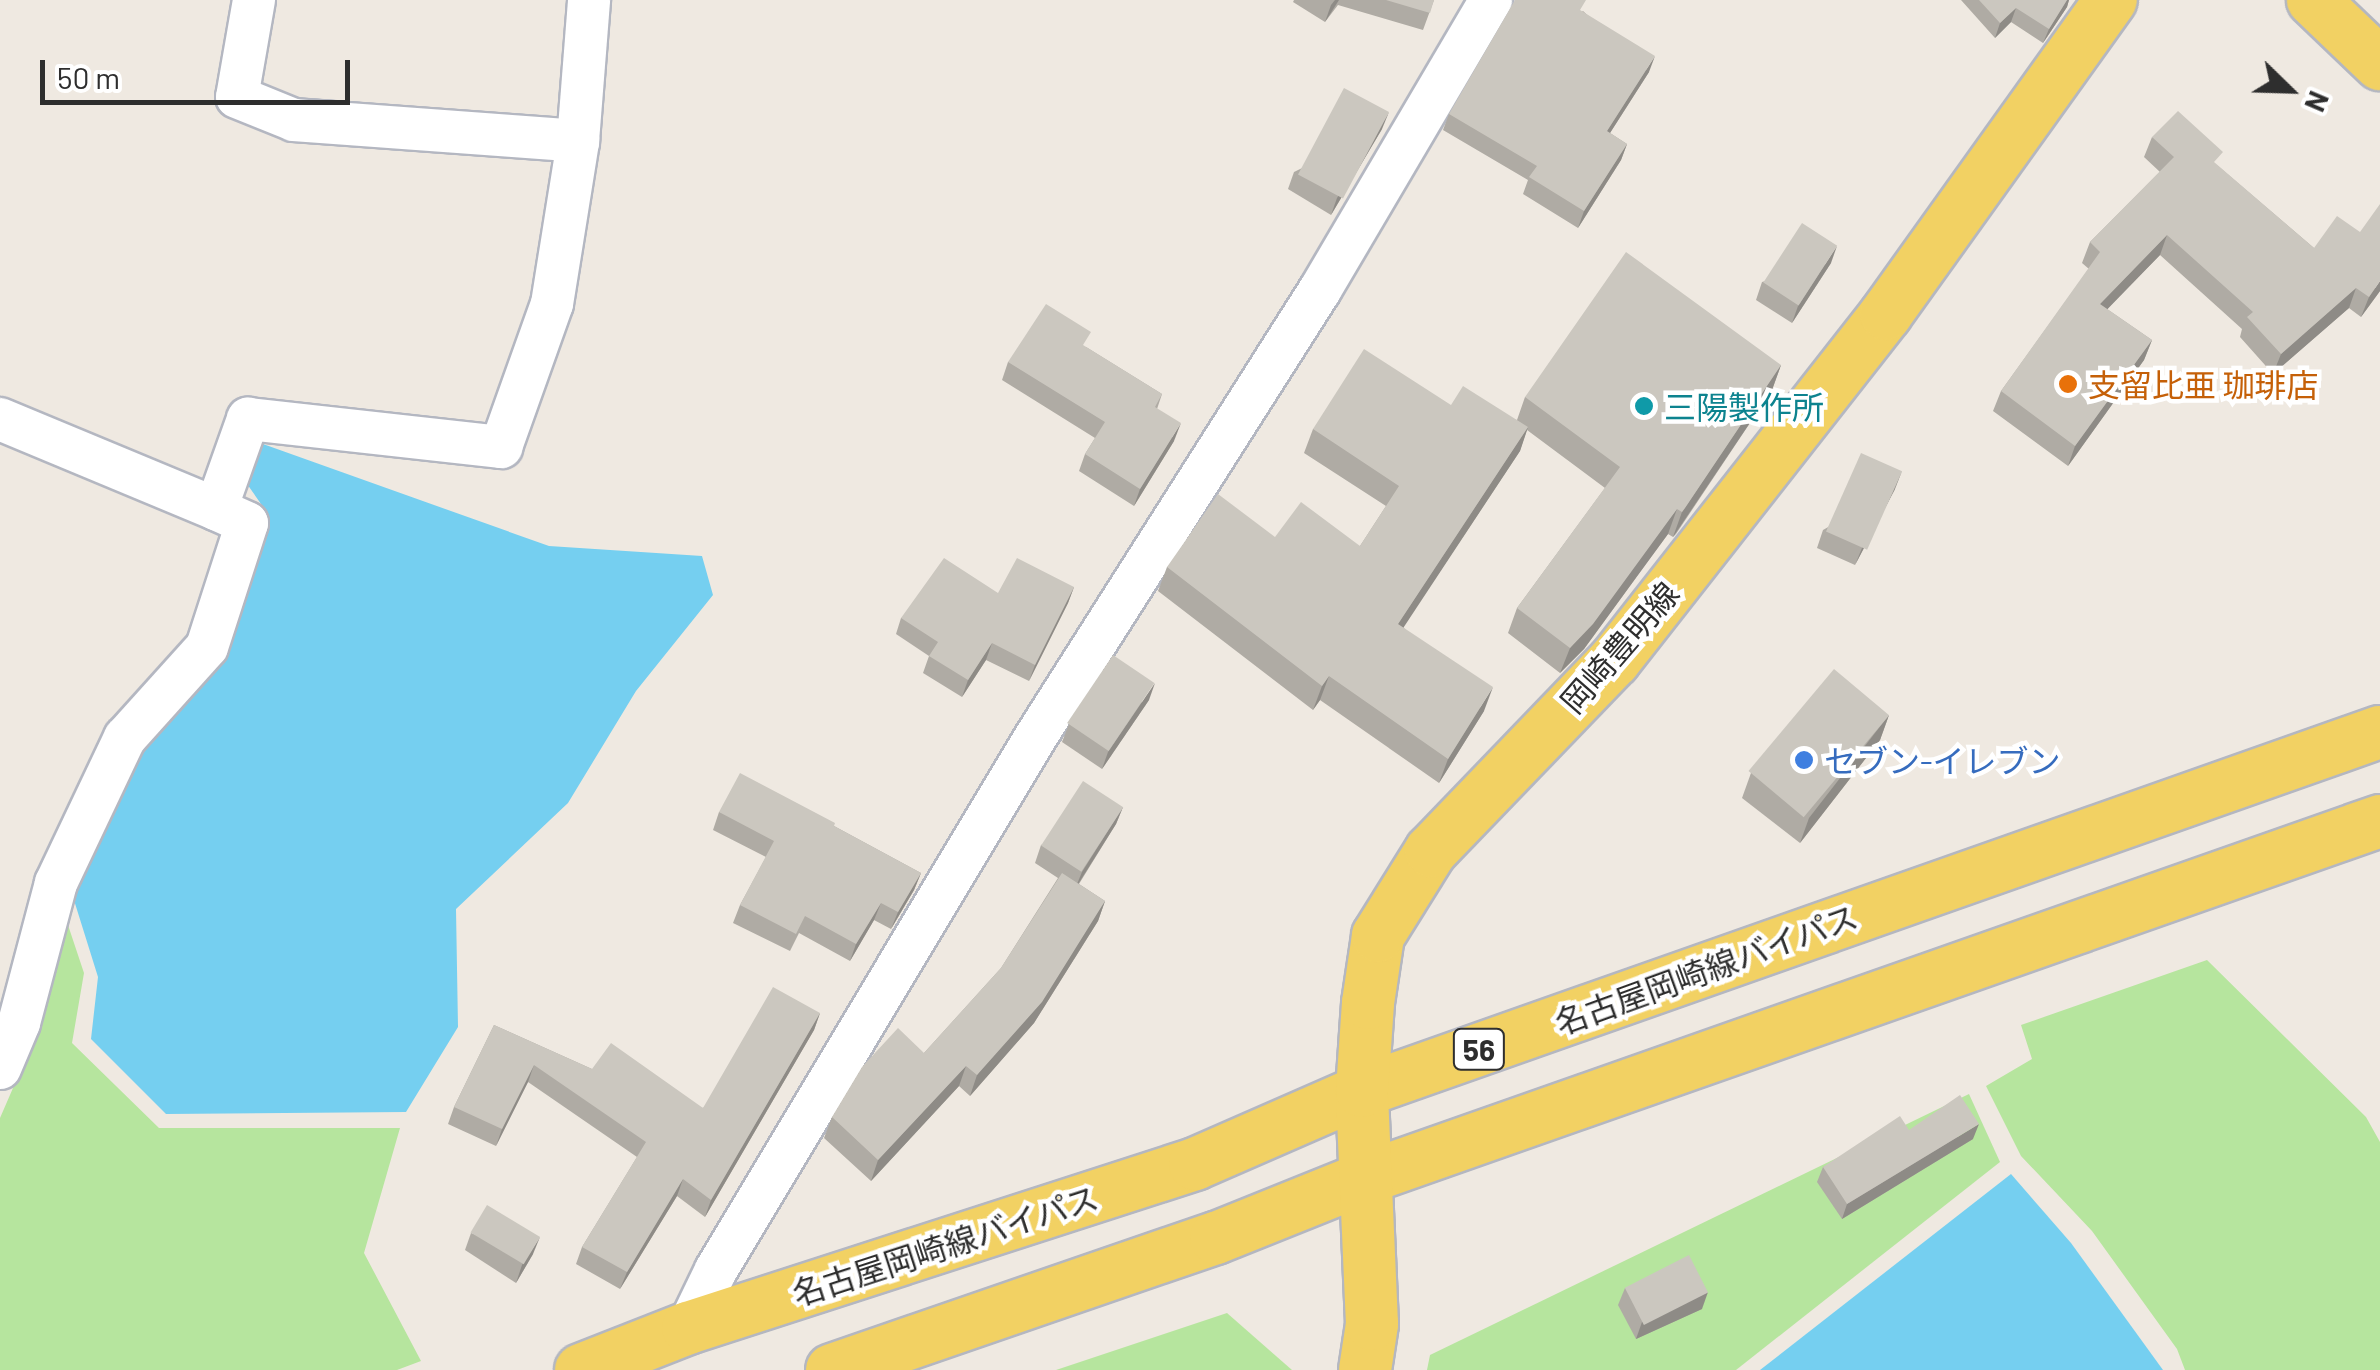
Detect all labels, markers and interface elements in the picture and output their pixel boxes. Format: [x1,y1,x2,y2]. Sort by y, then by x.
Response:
scale bar [45,40,355,102]
north arrow [2240,40,2340,140]
text: 50 m [57,59,120,95]
text: N [2298,87,2337,117]
place label: 支留比亜 珈琲店 [2088,365,2318,403]
marker: 支留比亜 珈琲店 [2057,373,2079,395]
place label: 三陽製作所 [1664,387,1824,425]
marker: 三陽製作所 [1633,395,1655,417]
street label: 岡崎豊明線 [1552,574,1686,720]
place label: セブン-イレブン [1824,741,2061,779]
marker: セブン-イレブン [1793,749,1815,771]
street label: 名古屋岡崎線バイパス [1549,896,1863,1042]
road number: 56 [1452,1024,1506,1074]
street label: 名古屋岡崎線バイパス [787,1177,1103,1313]

